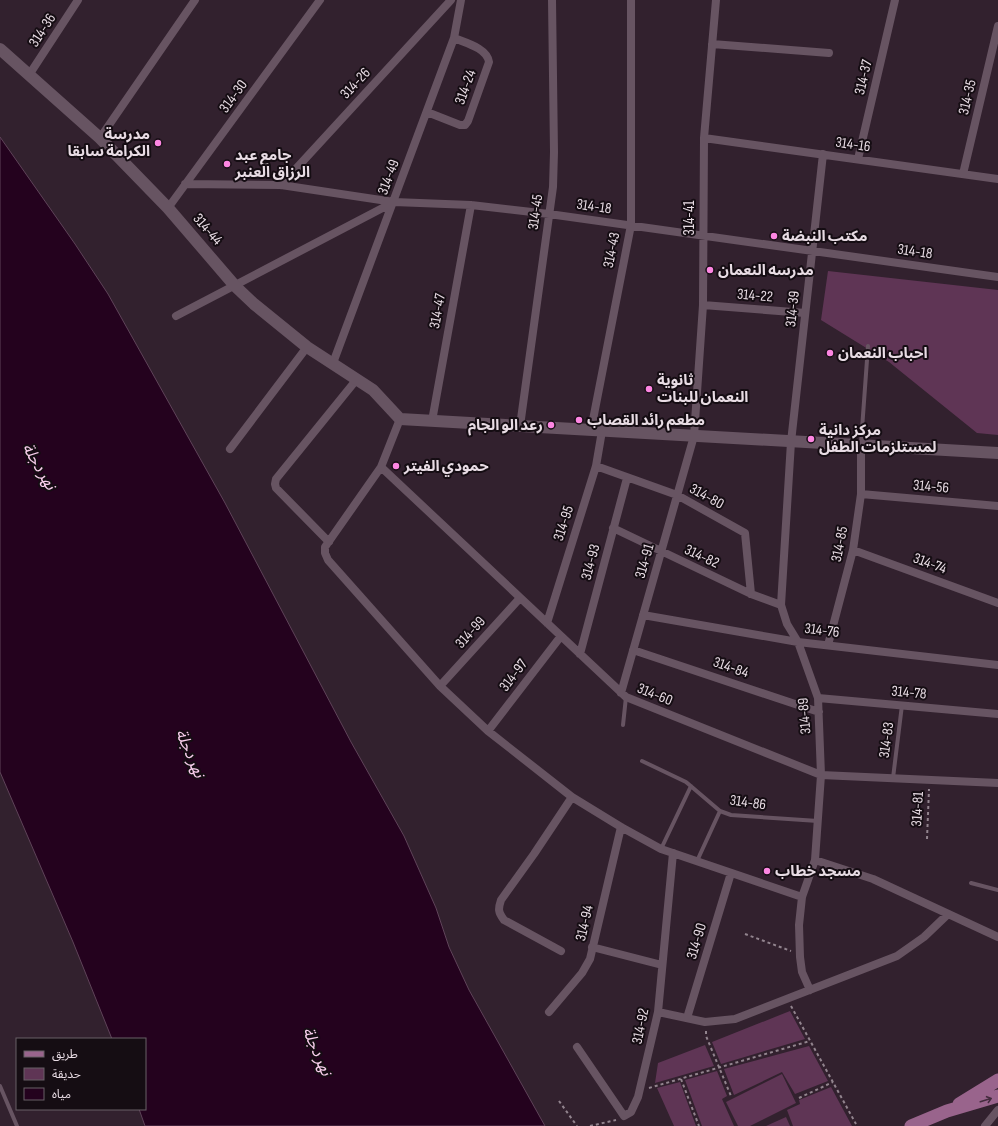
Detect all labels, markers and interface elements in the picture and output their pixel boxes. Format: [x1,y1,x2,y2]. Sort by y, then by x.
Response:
street label: 314-36 [25,10,60,51]
street label: 314-37 [850,58,877,97]
street label: 314-26 [336,64,375,103]
street label: 314-24 [450,67,480,107]
street label: 314-30 [215,76,252,117]
street label: 314-35 [954,78,981,117]
place label: مدرسة الكرامة سابقا [67,125,150,161]
street label: 314-16 [834,133,872,156]
marker: مدرسة الكرامة سابقا [153,138,163,148]
place label: جامع عبد الرزاق العنبر [234,146,310,182]
street label: 314-49 [373,157,404,197]
marker: جامع عبد الرزاق العنبر [222,159,232,169]
street label: 314-45 [524,193,547,231]
street label: 314-18 [575,195,613,218]
street label: 314-41 [680,200,699,235]
street label: 314-44 [189,210,227,249]
place label: مكتب النبضة [782,227,867,246]
street label: 314-43 [599,231,624,270]
marker: مكتب النبضة [769,231,779,241]
street label: 314-18 [896,240,934,263]
place label: مدرسه النعمان [718,261,814,280]
marker: مدرسه النعمان [705,265,715,275]
street label: 314-22 [736,284,774,307]
street label: 314-39 [781,290,804,328]
street label: 314-47 [425,292,450,330]
place label: احباب النعمان [838,344,928,363]
marker: احباب النعمان [825,348,835,358]
place label: ثانوية النعمان للبنات [657,371,748,407]
marker: ثانوية النعمان للبنات [644,384,654,394]
place label: مطعم رائد القصاب [587,411,705,431]
marker: مطعم رائد القصاب [574,415,584,425]
place label: رعد الو الجام [468,416,543,436]
marker: رعد الو الجام [546,420,556,430]
place label: مركز دانية لمستلزمات الطفل [819,421,937,457]
marker: مركز دانية لمستلزمات الطفل [806,434,816,444]
water label: نهر دجلة [18,440,60,495]
place label: حمودي الفيتر [403,457,489,477]
marker: حمودي الفيتر [391,461,401,471]
street label: 314-56 [912,475,950,498]
street label: 314-80 [686,479,727,514]
street label: 314-95 [549,503,578,543]
street label: 314-85 [827,525,852,564]
street label: 314-82 [681,540,722,573]
street label: 314-91 [630,541,659,581]
street label: 314-93 [577,542,604,582]
street label: 314-74 [911,549,949,578]
street label: 314-99 [451,612,490,652]
street label: 314-76 [803,619,841,642]
street label: 314-84 [711,653,751,682]
street label: 314-97 [495,655,532,695]
street label: 314-60 [634,679,675,710]
street label: 314-78 [891,681,927,703]
street label: 314-89 [793,697,816,735]
street label: 314-83 [875,721,898,759]
water label: نهر دجلة [171,726,209,782]
street label: 314-81 [907,790,928,827]
street label: 314-86 [729,791,767,814]
place label: مسجد خطاب [775,862,861,881]
marker: مسجد خطاب [762,866,772,876]
street label: 314-94 [571,903,598,943]
street label: 314-90 [682,921,711,961]
street label: 314-92 [627,1006,654,1046]
water label: نهر دجلة [298,1024,336,1080]
legend [16,1038,146,1110]
text: طريق [52,1047,78,1062]
text: حديقة [52,1067,81,1082]
text: مياه [52,1087,71,1102]
one-way arrow [979,1096,992,1103]

